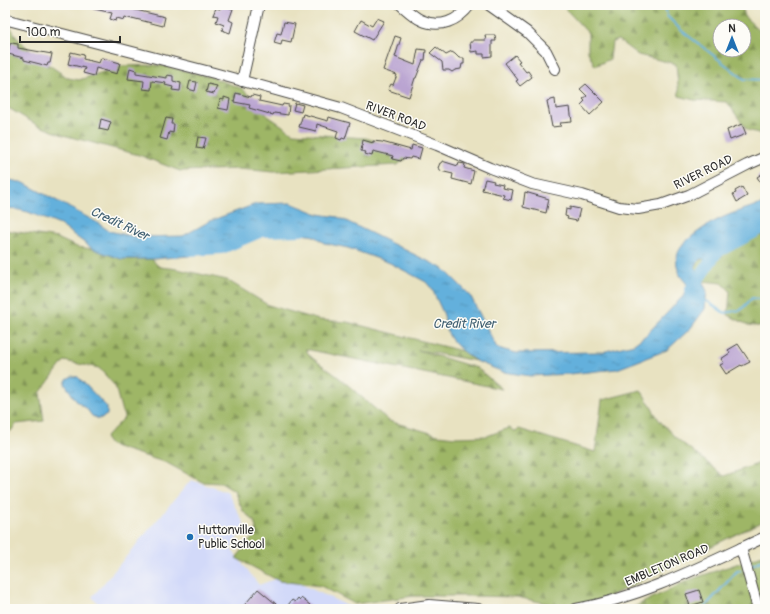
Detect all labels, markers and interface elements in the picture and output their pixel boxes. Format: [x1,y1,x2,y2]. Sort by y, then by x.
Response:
scale bar [20,18,120,44]
north arrow [712,18,752,58]
text: N [728,22,736,35]
text: 100 m [26,25,61,40]
street label: RIVER ROAD [364,98,428,135]
street label: RIVER ROAD [672,152,735,193]
water label: Credit River [88,203,154,245]
water label: Credit River [433,316,498,332]
place label: Huttonville Public School [198,523,265,552]
marker: Huttonville Public School [185,532,195,542]
street label: EMBLETON ROAD [623,541,712,590]

